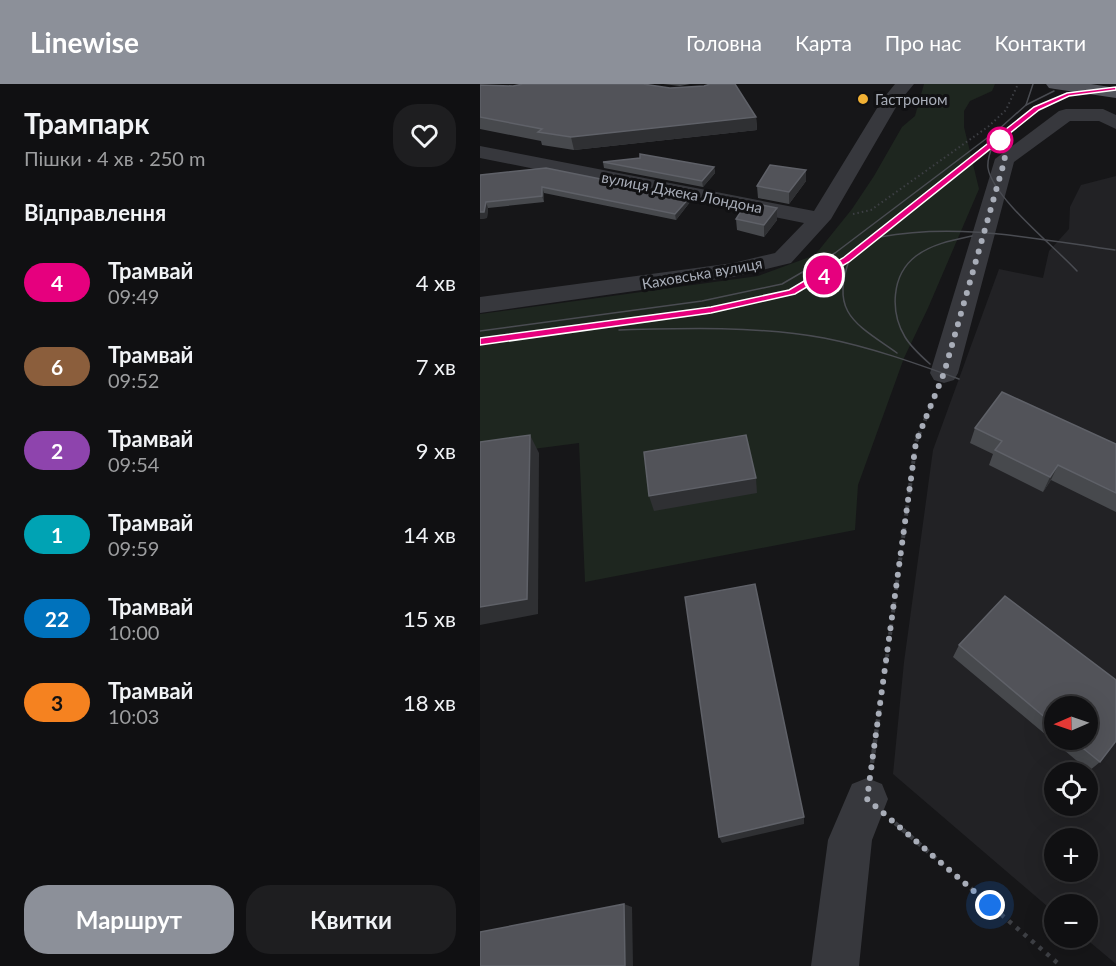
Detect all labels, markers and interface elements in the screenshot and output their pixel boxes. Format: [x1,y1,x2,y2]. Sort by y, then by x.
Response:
text: Linewise [30,25,139,59]
text: Головна [686,30,762,55]
text: Карта [795,30,852,55]
text: Про нас [885,30,961,55]
text: Контакти [994,30,1086,55]
place label: Гастроном [875,90,947,108]
marker: Гастроном [856,92,870,106]
button: heart [393,104,456,167]
text: Трампарк [24,106,149,140]
unlabelled marker [987,127,1013,153]
text: Пішки · 4 хв · 250 m [24,146,206,170]
street label: вулиця Джека Лондона [600,168,764,216]
text: Відправлення [24,199,166,226]
street label: Каховська вулиця [640,254,764,292]
line badge: 4 [804,256,844,294]
text: Трамвай [108,257,193,284]
text: 4 [818,263,830,288]
text: 4 хв [416,269,456,296]
text: 4 [51,270,63,295]
text: 09:49 [108,284,159,308]
text: Трамвай [108,341,193,368]
text: 7 хв [416,353,456,380]
text: 6 [51,354,63,379]
text: 09:52 [108,368,159,392]
text: Трамвай [108,425,193,452]
text: 9 хв [416,437,456,464]
text: 2 [51,438,63,463]
text: 09:54 [108,452,159,476]
text: Трамвай [108,509,193,536]
text: 14 хв [403,521,456,548]
text: 1 [51,522,63,547]
text: 09:59 [108,536,159,560]
text: Трамвай [108,593,193,620]
text: 15 хв [403,605,456,632]
text: 22 [45,606,69,631]
text: 10:00 [108,620,159,644]
text: Трамвай [108,677,193,704]
text: 18 хв [403,689,456,716]
text: 3 [51,690,63,715]
north arrow [1044,696,1098,750]
map controls [1044,696,1098,948]
text: 10:03 [108,704,159,728]
button: locate [1044,762,1098,816]
button: + [1044,828,1098,882]
button: Маршрут [24,885,234,954]
button: Квитки [246,885,456,954]
your location [975,890,1005,920]
button: − [1044,894,1098,948]

